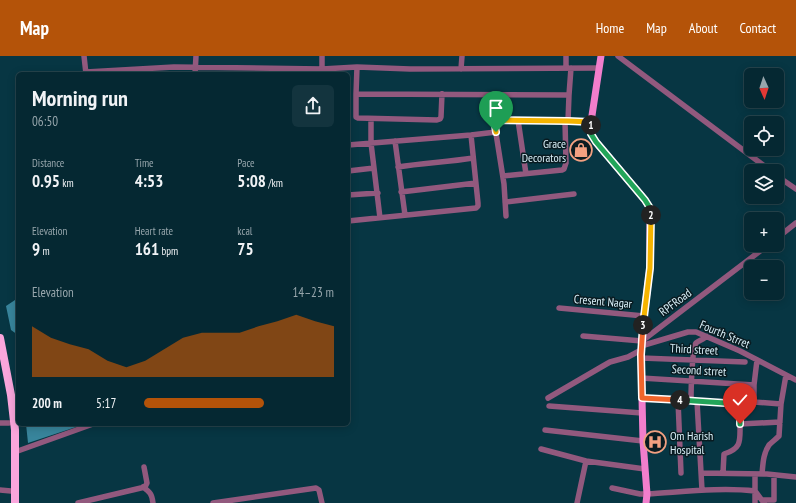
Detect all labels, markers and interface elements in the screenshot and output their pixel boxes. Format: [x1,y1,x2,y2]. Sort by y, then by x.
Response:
text: Map [20,16,49,40]
text: Home [596,19,624,37]
text: Map [646,19,667,37]
text: About [689,19,718,37]
text: Contact [740,19,776,37]
north arrow [744,68,784,108]
map controls [744,68,784,300]
text: Morning run [32,84,128,112]
button: share [292,85,334,127]
pin [479,91,513,132]
icon: arrive [485,97,507,119]
text: 06:50 [32,113,58,130]
pin: 1 [581,115,601,135]
button: locate [744,116,784,156]
text: 1 [588,118,594,132]
place label: Grace Decorators [522,136,566,165]
shop icon: Grace Decorators [568,137,594,163]
text: Distance [32,156,64,170]
text: Time [135,156,154,170]
text: Pace [237,156,255,170]
button: layers [744,164,784,204]
text: 0.95 [32,170,60,192]
text: 4:53 [135,170,163,192]
text: 5:08 [237,170,266,192]
text: km [60,176,74,190]
text: /km [266,176,283,190]
pin: 2 [641,205,661,225]
text: 2 [648,208,654,222]
button: + [744,212,784,252]
text: Elevation [32,224,67,238]
text: Heart rate [135,224,173,238]
text: kcal [237,224,252,238]
text: 9 [32,238,40,260]
text: 161 [135,238,159,260]
text: 75 [237,238,254,260]
text: m [40,244,50,258]
text: bpm [159,244,178,258]
button: − [744,260,784,300]
text: Elevation [32,284,74,301]
text: 14–23 m [292,284,334,301]
street label: RPFRoad [656,285,694,319]
street label: Cresent Nagar [573,291,633,311]
pin: 3 [633,315,653,335]
street label: Fourth Strret [698,317,753,352]
text: 3 [640,318,646,332]
street label: Third street [670,340,719,358]
street label: Second strret [671,361,727,379]
pin [723,383,757,424]
icon: check [729,389,751,411]
pin: 4 [670,390,690,410]
text: 4 [677,393,683,407]
text: 200 m [32,395,62,412]
text: 5:17 [96,395,116,412]
place label: Om Harish Hospital [670,428,713,457]
hospital icon: Om Harish Hospital [642,429,668,455]

